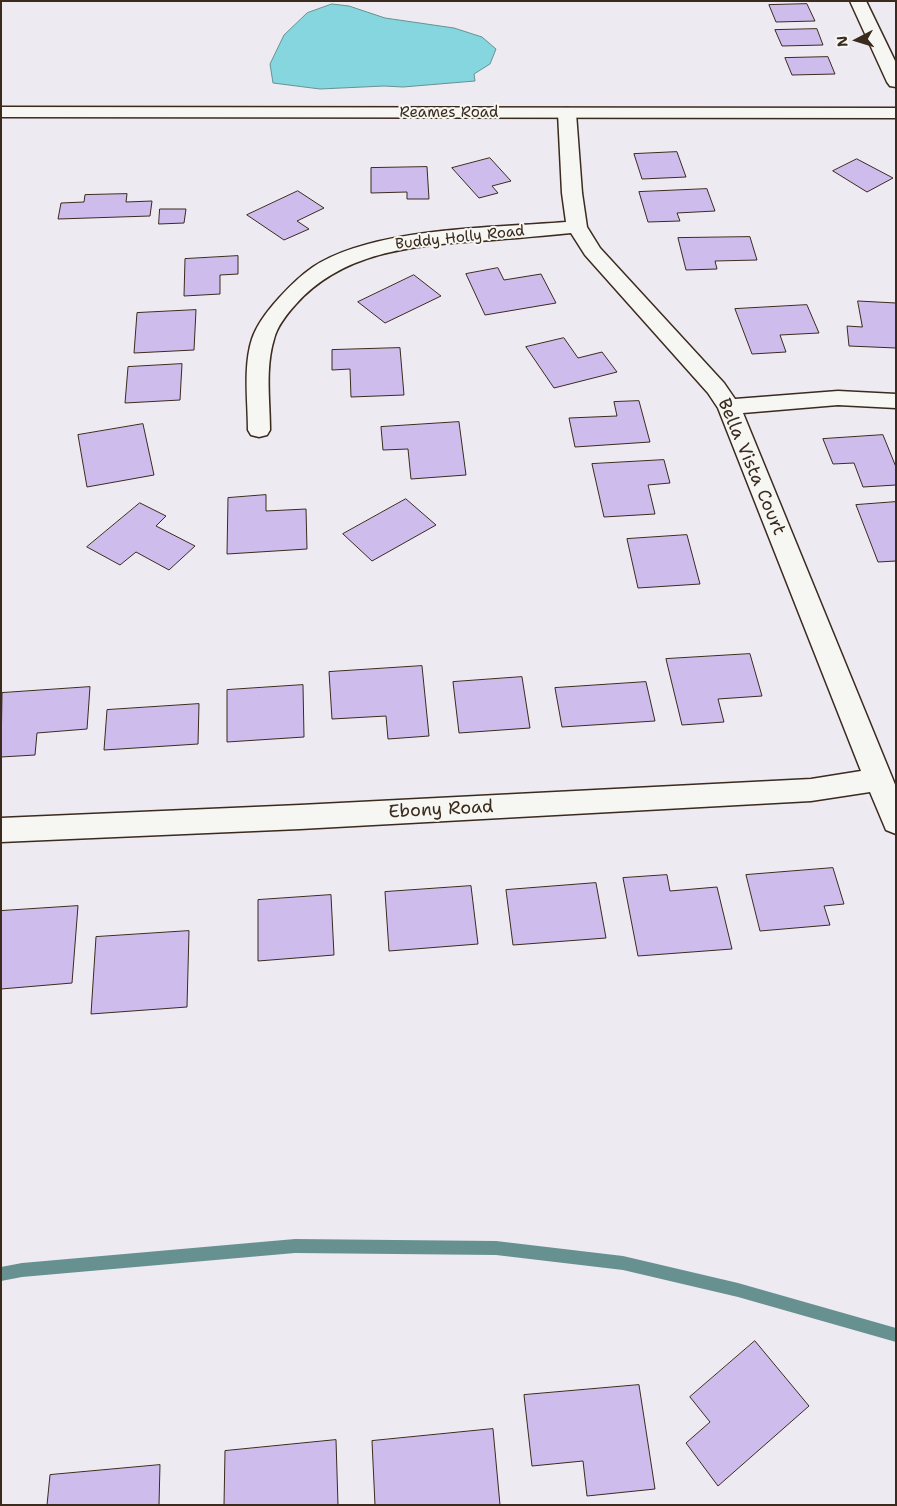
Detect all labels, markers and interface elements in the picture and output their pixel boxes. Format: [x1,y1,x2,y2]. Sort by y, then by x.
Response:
north arrow [832,15,882,65]
text: N [833,35,852,48]
street label: Reames Road [400,104,498,122]
street label: Buddy Holly Road [395,222,525,254]
street label: Bella Vista Court [712,395,790,539]
street label: Ebony Road [388,796,494,824]

